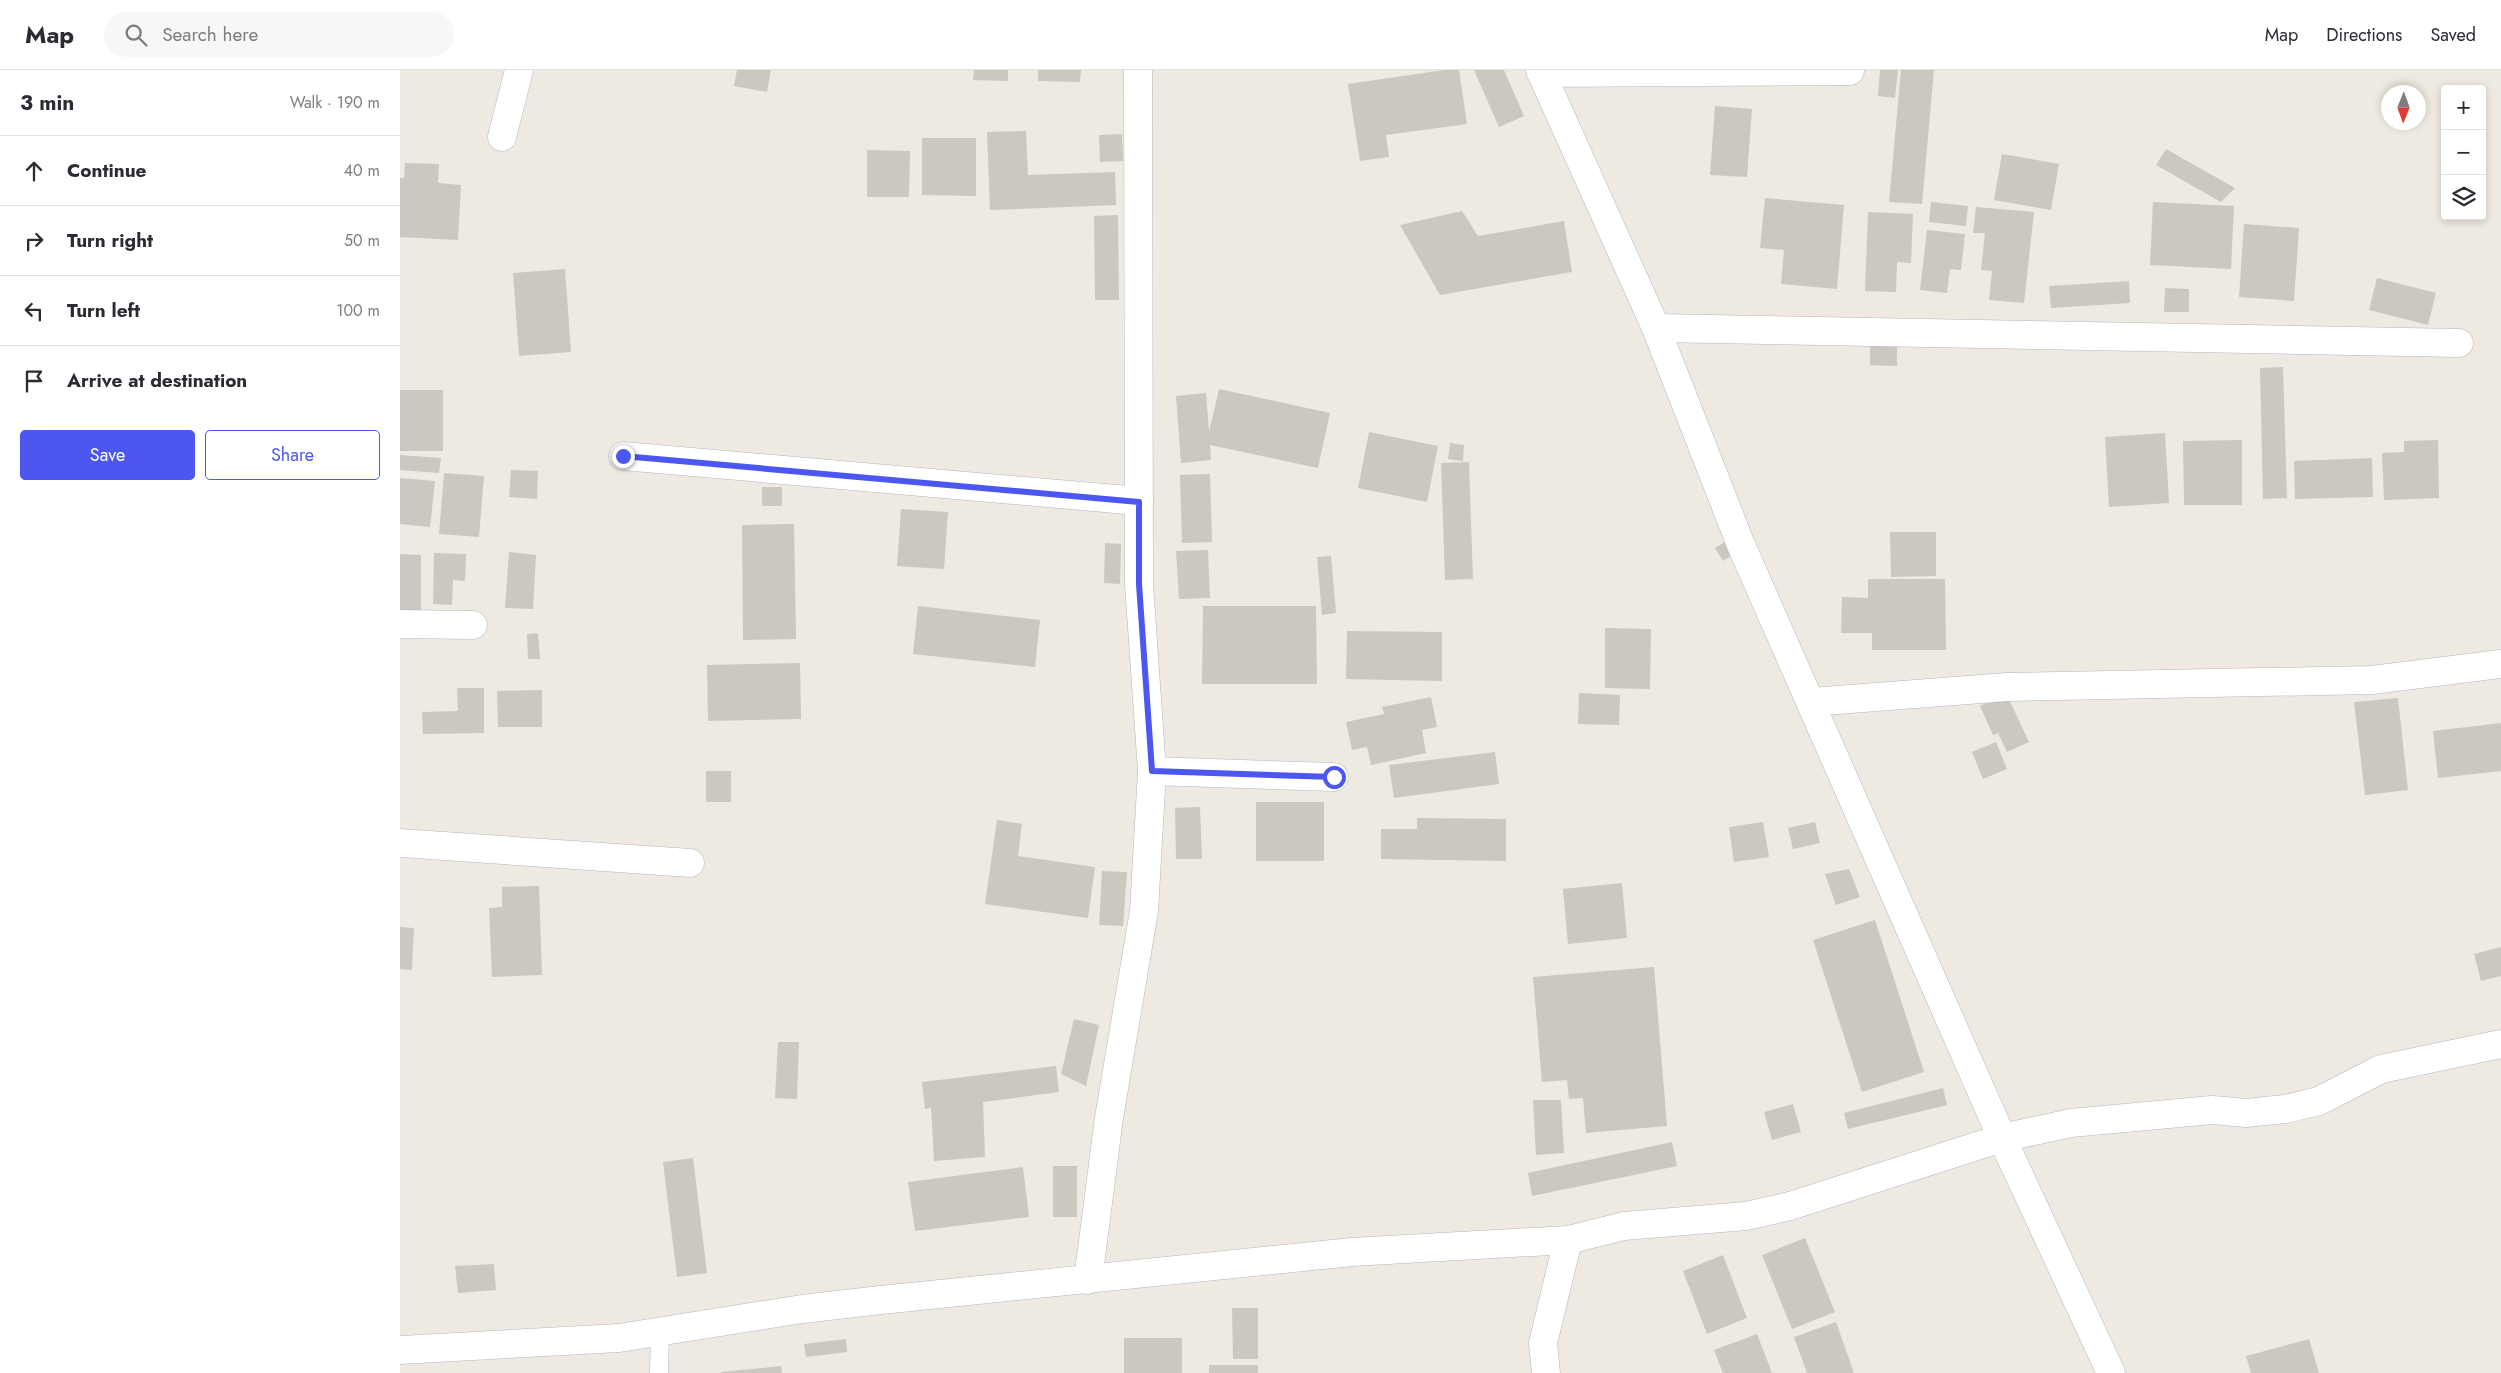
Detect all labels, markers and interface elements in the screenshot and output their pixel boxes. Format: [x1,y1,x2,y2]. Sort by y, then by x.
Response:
search box [104,12,454,57]
text: Map [25,17,74,52]
icon: search [122,21,150,49]
text: Search here [162,21,258,48]
text: Map [2265,22,2298,48]
text: Directions [2326,22,2402,48]
text: Saved [2430,22,2476,48]
north arrow [2381,85,2426,130]
map controls [2441,85,2486,220]
button: + [2441,85,2486,130]
text: 3 min [20,88,74,118]
text: Walk · 190 m [290,91,380,114]
button: − [2441,130,2486,175]
icon: ahead [20,157,48,185]
text: Continue [67,157,146,184]
text: 40 m [344,159,380,182]
button: layers [2441,175,2486,220]
icon: right [20,227,48,255]
text: Turn right [67,227,153,254]
text: 50 m [344,229,380,252]
icon: left [20,297,48,325]
text: Turn left [67,297,140,324]
text: 100 m [336,299,380,322]
icon: arrive [20,367,48,395]
text: Arrive at destination [67,367,247,394]
button: Save [20,430,195,480]
button: Share [205,430,380,480]
route end [612,445,635,468]
route start [1323,766,1346,789]

